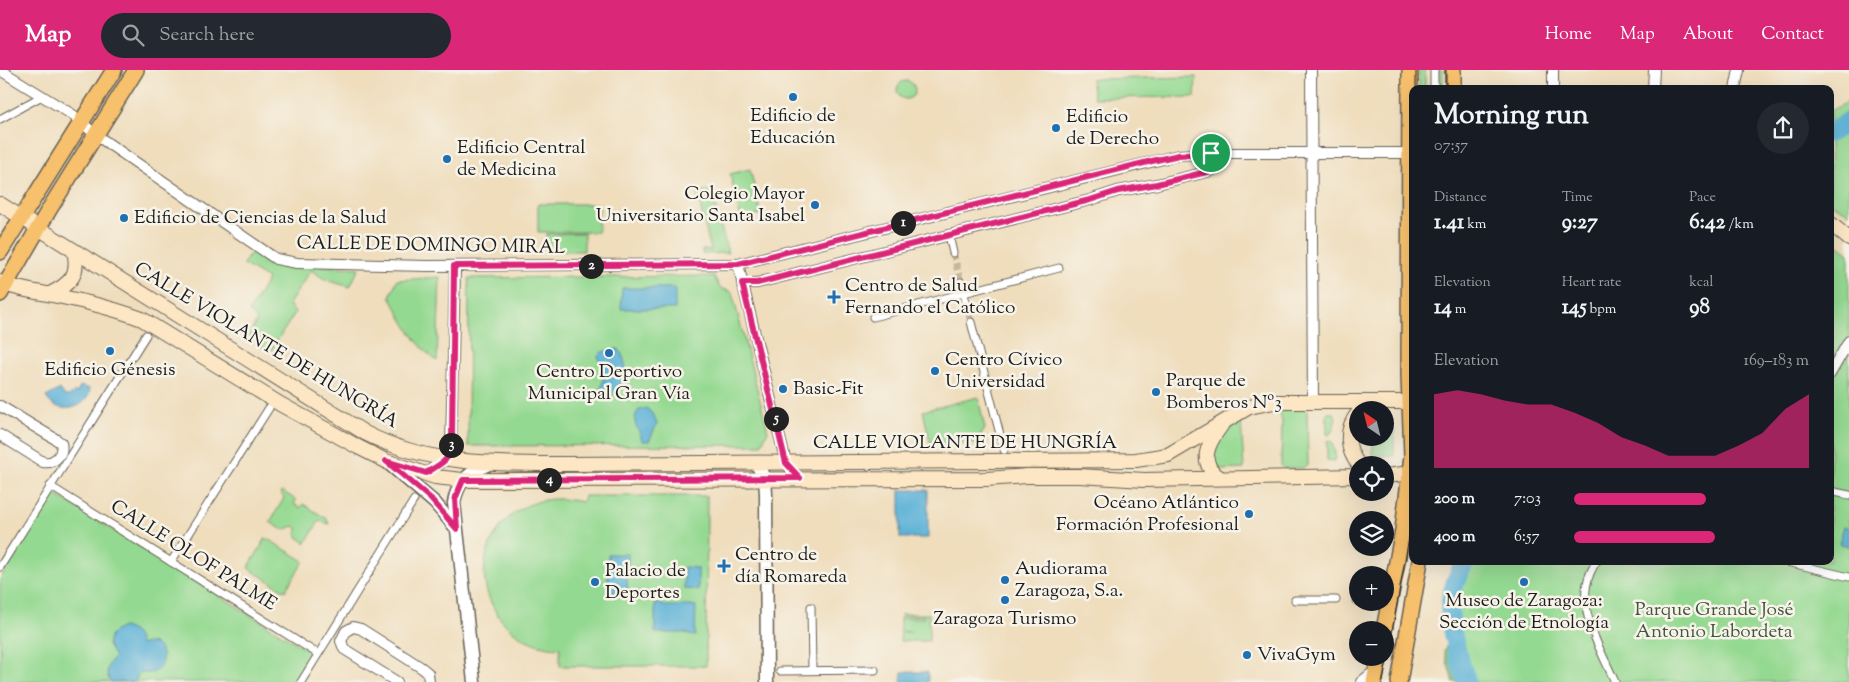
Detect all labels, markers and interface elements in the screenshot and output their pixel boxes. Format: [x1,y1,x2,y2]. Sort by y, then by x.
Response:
search box [101,13,451,58]
text: Map [25,18,71,52]
icon: search [119,21,147,49]
text: Search here [159,22,255,49]
text: Home [1545,22,1592,48]
text: Map [1620,22,1655,48]
text: About [1683,22,1733,48]
text: Contact [1761,22,1824,48]
marker: Edificio de Educación [787,91,799,103]
text: Morning run [1434,96,1589,136]
button: share [1757,102,1809,154]
place label: Edificio de Educación [750,103,836,152]
place label: Edificio de Derecho [1066,104,1159,153]
marker: Edificio de Derecho [1050,122,1062,134]
pin [1190,132,1232,174]
place label: Edificio Central de Medicina [457,135,586,184]
text: 07:57 [1434,135,1468,158]
icon: arrive [1197,139,1225,167]
marker: Edificio Central de Medicina [441,153,453,165]
place label: Colegio Mayor Universitario Santa Isabel [596,181,805,230]
text: Distance [1434,188,1487,208]
text: Time [1562,188,1593,208]
text: Pace [1689,188,1716,208]
marker: Colegio Mayor Universitario Santa Isabel [809,199,821,211]
place label: Edificio de Ciencias de la Salud [134,205,387,232]
text: 1.41 [1434,208,1464,238]
text: 9:27 [1562,208,1598,238]
text: 6:42 [1689,208,1725,238]
pin: 1 [890,210,916,236]
marker: Edificio de Ciencias de la Salud [118,212,130,224]
text: 1 [901,213,906,233]
text: km [1464,215,1486,235]
text: /km [1725,215,1754,235]
street label: CALLE DE DOMINGO MIRAL [296,230,566,262]
pin: 2 [578,254,604,278]
street label: CALLE VIOLANTE DE HUNGRÍA [129,256,404,436]
text: 2 [588,256,595,276]
place label: Centro de Salud Fernando el Católico [845,273,1015,322]
text: Elevation [1434,273,1491,293]
text: Heart rate [1562,273,1621,293]
text: kcal [1689,273,1713,293]
marker: Centro de Salud Fernando el Católico [827,290,841,304]
text: 14 [1434,293,1452,323]
text: 145 [1562,293,1587,323]
text: 98 [1689,293,1710,323]
text: m [1452,300,1466,320]
text: bpm [1587,300,1616,320]
marker: Edificio Génesis [104,345,116,357]
marker: Centro Deportivo Municipal Gran Vía [603,347,615,359]
place label: Centro Cívico Universidad [945,347,1062,396]
text: Elevation [1434,350,1499,373]
text: 169–183 m [1743,350,1809,373]
place label: Edificio Génesis [45,357,175,384]
place label: Centro Deportivo Municipal Gran Vía [528,359,690,408]
marker: Centro Cívico Universidad [929,365,941,377]
place label: Parque de Bomberos Nº3 [1166,368,1282,417]
place label: Basic-Fit [793,376,864,403]
marker: Basic-Fit [777,383,789,395]
marker: Parque de Bomberos Nº3 [1150,386,1162,398]
north arrow [1349,401,1394,446]
map controls [1349,401,1394,666]
pin: 5 [764,406,788,432]
text: 5 [774,409,779,429]
street label: CALLE VIOLANTE DE HUNGRÍA [813,430,1118,457]
pin: 3 [438,432,464,458]
text: 3 [449,435,454,455]
button: locate [1349,456,1394,501]
pin: 4 [536,468,562,492]
text: 4 [546,470,553,490]
text: 200 m [1434,488,1475,511]
text: 7:03 [1514,488,1541,511]
place label: Océano Atlántico Formación Profesional [1056,490,1239,539]
street label: CALLE OLOF PALME [105,494,282,618]
marker: Océano Atlántico Formación Profesional [1243,508,1255,520]
button: layers [1349,511,1394,556]
text: 400 m [1434,526,1476,549]
text: 6:57 [1514,526,1539,549]
place label: Centro de día Romareda [735,542,847,591]
place label: Audiorama Zaragoza, S.a. [1015,556,1123,605]
place label: Palacio de Deportes [605,558,686,607]
marker: Centro de día Romareda [717,559,731,573]
button: + [1349,566,1394,611]
marker: Audiorama Zaragoza, S.a. [999,574,1011,586]
marker: Palacio de Deportes [589,576,601,588]
marker: Museo de Zaragoza: Sección de Etnología [1518,576,1530,588]
place label: Museo de Zaragoza: Sección de Etnología [1439,588,1609,637]
marker: Zaragoza Turismo [999,594,1011,606]
park label: Parque Grande José Antonio Labordeta [1635,597,1793,646]
place label: Zaragoza Turismo [934,606,1076,633]
button: − [1349,621,1394,666]
place label: VivaGym [1257,642,1336,669]
marker: VivaGym [1241,649,1253,661]

